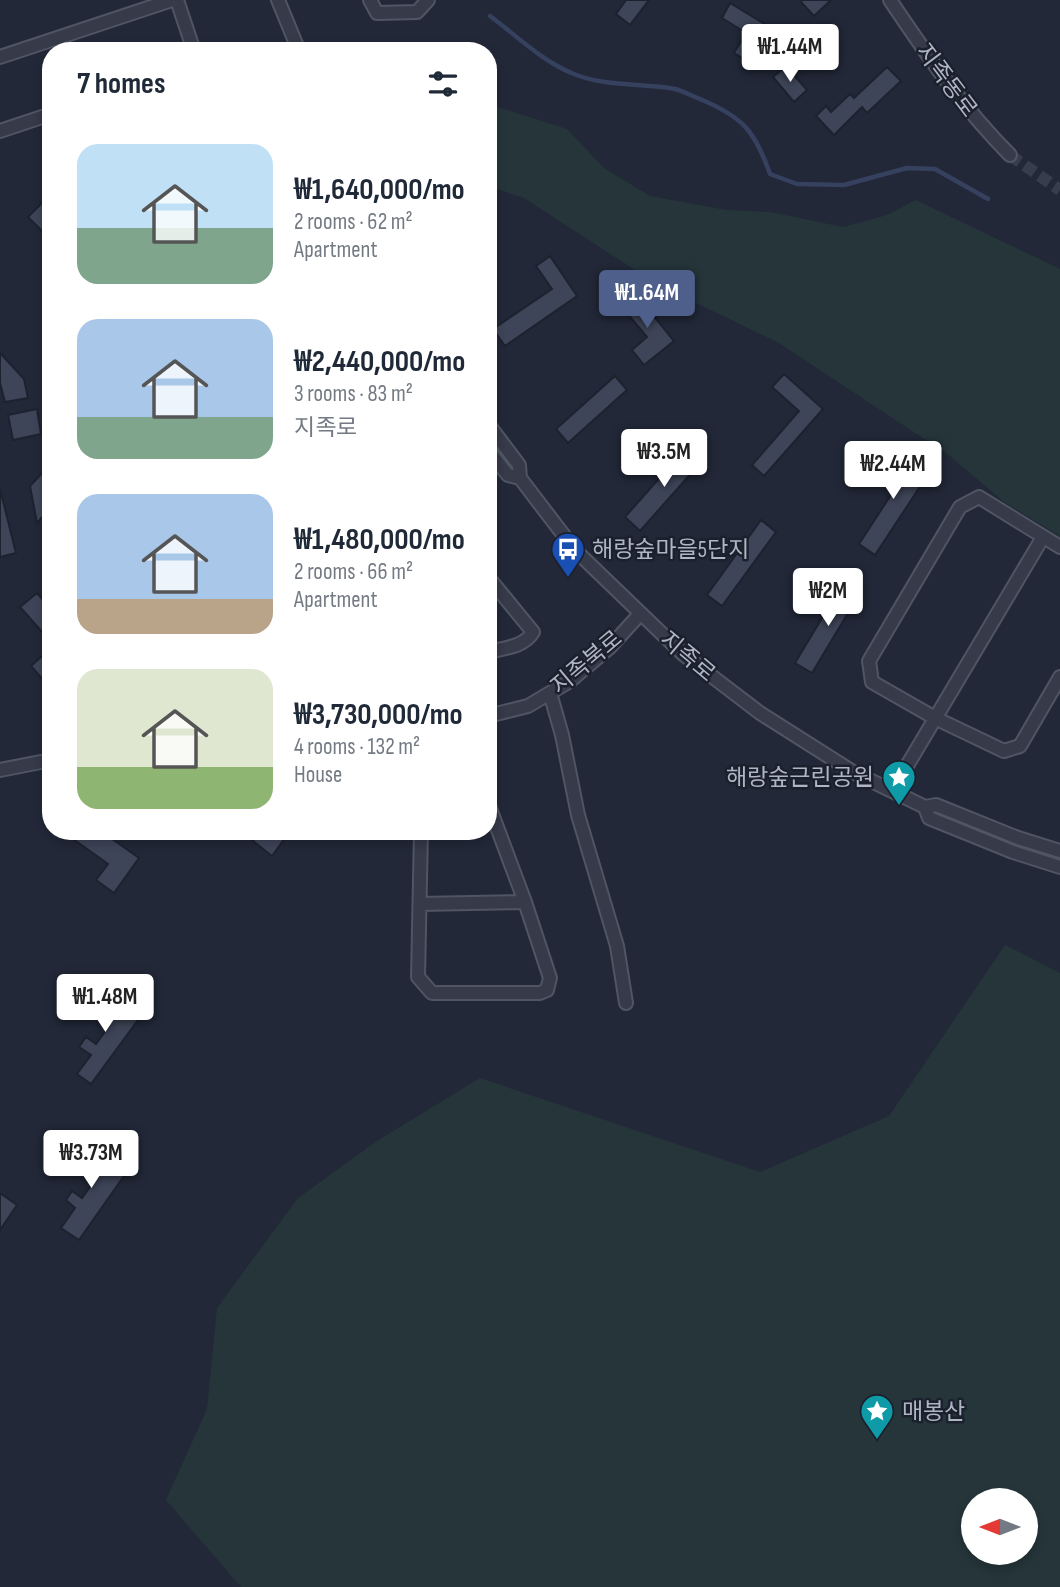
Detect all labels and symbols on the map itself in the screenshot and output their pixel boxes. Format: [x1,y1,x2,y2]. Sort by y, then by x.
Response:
pin: ₩1.44M [733,24,847,84]
street label: 지족동로 [910,38,983,123]
pin: ₩1.64M [590,270,704,330]
pin: ₩3.5M [615,430,713,489]
pin: ₩2.44M [836,442,950,501]
bus stop icon: 해랑숲마을5단지 [549,530,587,579]
place label: 해랑숲마을5단지 [592,536,749,564]
pin: ₩2M [794,568,862,628]
street label: 지족북로 [545,625,628,701]
street label: 지족로 [654,626,721,688]
place icon: 해랑숲근린공원 [880,758,918,807]
place label: 해랑숲근린공원 [726,764,874,792]
pin: ₩1.48M [48,974,162,1034]
pin: ₩3.73M [34,1130,148,1190]
place icon: 매봉산 [858,1392,896,1441]
place label: 매봉산 [902,1398,965,1426]
north arrow [961,1488,1038,1564]

